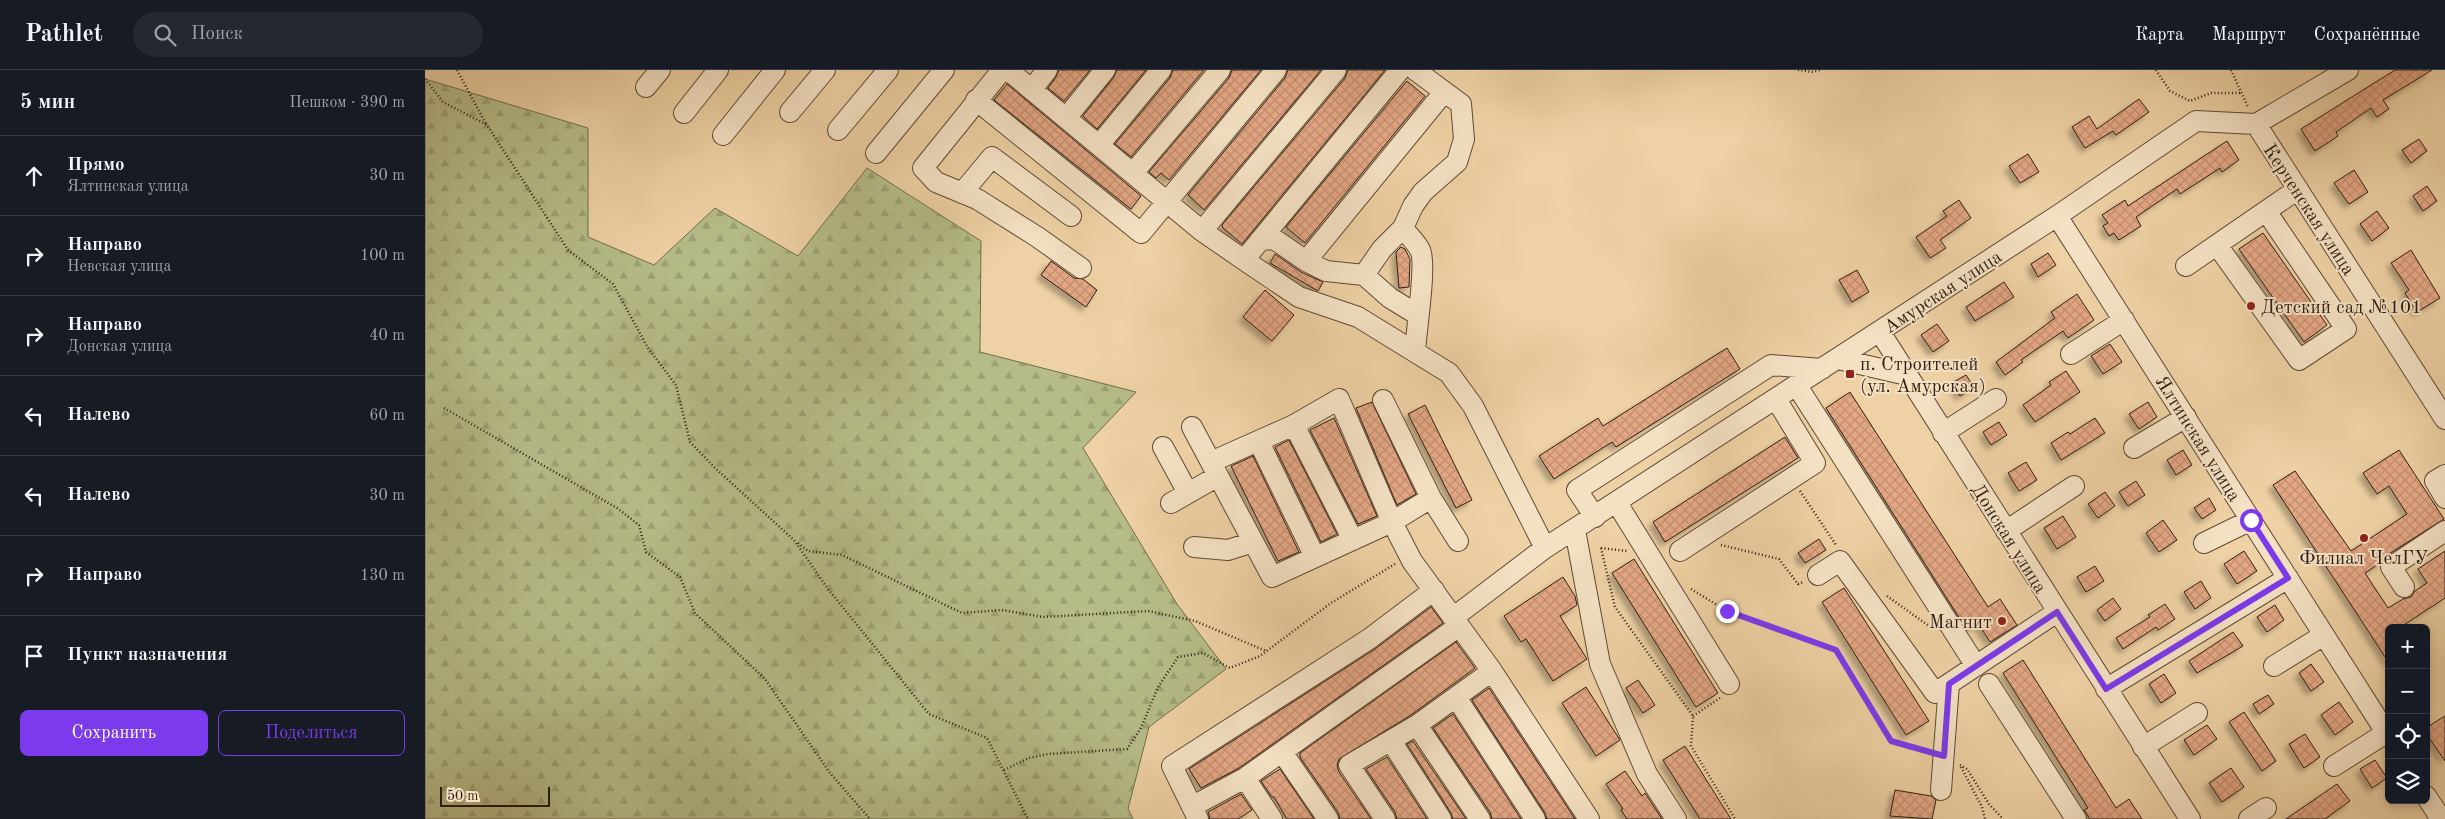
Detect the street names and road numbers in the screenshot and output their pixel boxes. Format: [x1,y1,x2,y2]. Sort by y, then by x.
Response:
street label: Керченская улица [2259,141,2358,280]
street label: Амурская улица [1881,248,2006,338]
street label: Ялтинская улица [2151,373,2244,506]
street label: Донская улица [1967,481,2049,598]

